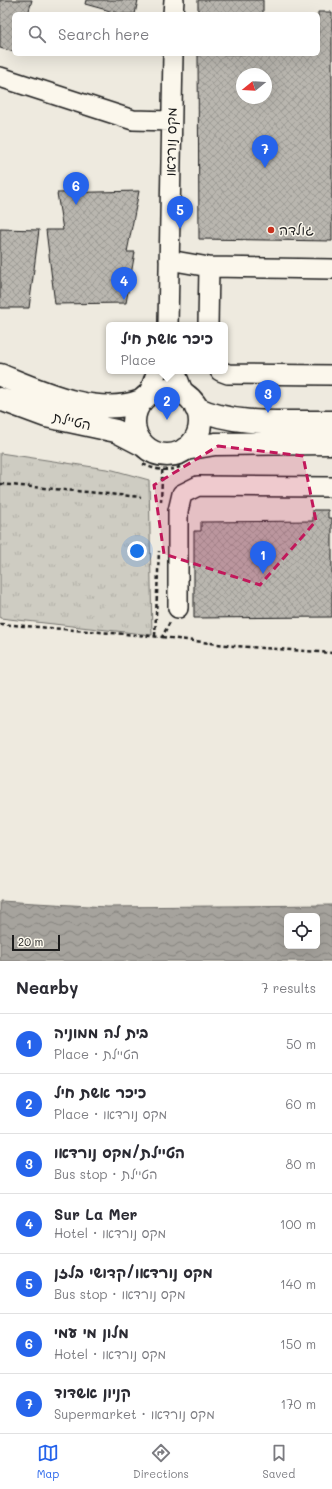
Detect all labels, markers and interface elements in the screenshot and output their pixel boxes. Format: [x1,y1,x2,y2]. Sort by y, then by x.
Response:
search box [12,12,320,56]
icon: search [26,23,48,45]
text: Search here [58,24,149,44]
north arrow [236,68,272,104]
street label: מקס נורדאו [160,107,181,177]
pin: 7 [252,135,278,168]
pin: 6 [63,172,89,205]
pin: 5 [167,196,193,229]
place label: גולדה [279,220,314,239]
marker: גולדה [266,225,276,235]
pin: 4 [111,267,137,300]
popup [106,322,228,374]
text: כיכר אשת חיל [121,328,213,348]
text: Place [121,351,156,368]
pin: 3 [255,380,281,413]
pin: 2 [154,387,180,420]
street label: הטיילת [50,407,93,434]
your location [127,541,147,561]
pin: 1 [250,541,276,574]
map controls [284,913,320,949]
button: locate [284,913,320,949]
scale bar [12,933,60,952]
text: 20 m [18,934,43,949]
text: Nearby [16,976,78,998]
text: 7 results [261,979,316,996]
text: בית לה ממוניה [54,1022,149,1042]
text: 1 [26,1035,32,1052]
text: 50 m [286,1035,316,1052]
text: Place · הטיילת [54,1045,139,1062]
text: כיכר אשת חיל [54,1082,146,1102]
text: 2 [25,1095,33,1112]
text: 60 m [286,1095,316,1112]
text: Place · מקס נורדאו [54,1105,167,1122]
text: הטיילת/מקס נורדאו [54,1142,185,1162]
text: 3 [25,1155,33,1172]
text: 80 m [286,1155,316,1172]
text: Bus stop · הטיילת [54,1165,157,1182]
text: Sur La Mer [54,1204,137,1224]
text: 4 [25,1215,33,1232]
text: 100 m [280,1215,316,1232]
text: Hotel · מקס נורדאו [54,1224,166,1241]
text: מקס נורדאו/קדושי בלזן [54,1262,213,1282]
text: 5 [25,1275,33,1292]
text: 140 m [280,1275,316,1292]
text: Bus stop · מקס נורדאו [54,1285,186,1302]
text: מלון מי עמי [54,1322,129,1342]
text: 6 [25,1335,33,1352]
text: 150 m [280,1335,316,1352]
text: Hotel · מקס נורדאו [54,1345,166,1362]
text: קניון אשדוד [54,1382,131,1402]
text: 7 [25,1395,33,1412]
text: 170 m [280,1395,316,1412]
text: Supermarket · מקס נורדאו [54,1405,215,1422]
tab: Map [37,1442,59,1481]
tab: Directions [133,1442,189,1481]
tab: Saved [262,1442,295,1481]

